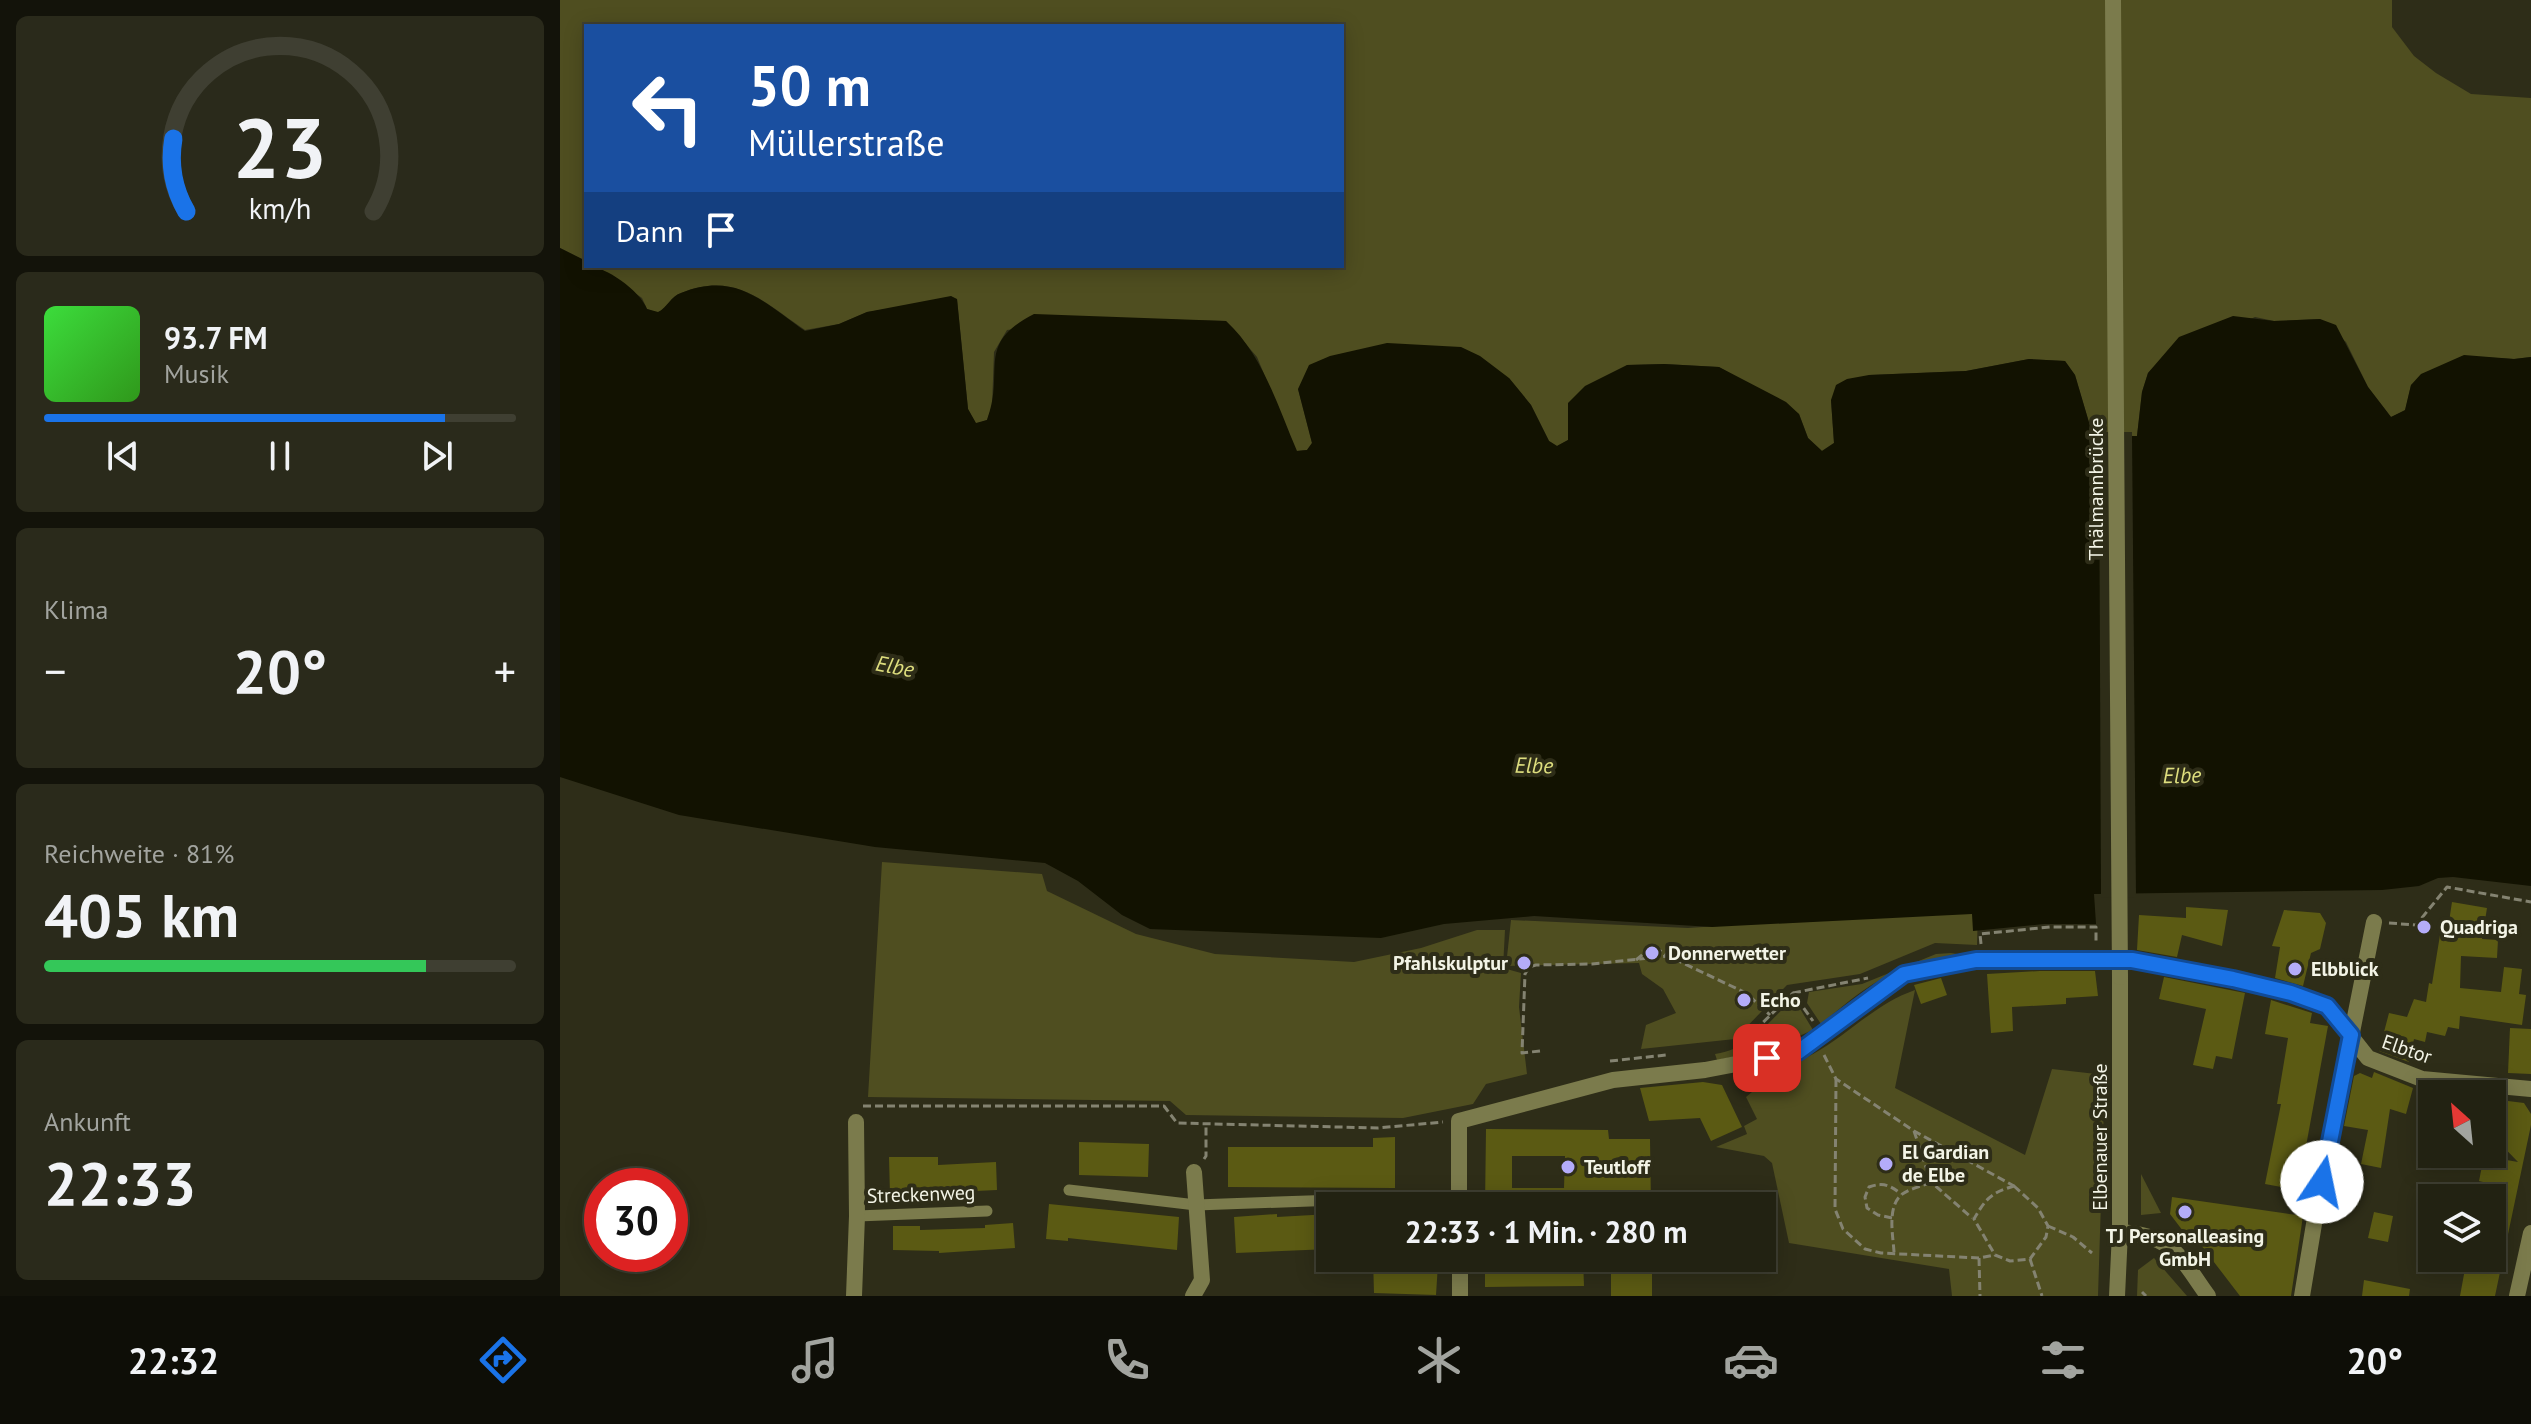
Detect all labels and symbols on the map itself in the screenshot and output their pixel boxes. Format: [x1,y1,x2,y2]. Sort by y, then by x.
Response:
street label: Thälmannbrücke [2083,418,2109,560]
water label: Elbe [873,649,918,684]
water label: Elbe [1514,751,1554,779]
water label: Elbe [2162,761,2202,789]
place label: Quadriga [2440,914,2518,940]
marker: Quadriga [2415,918,2433,936]
place label: Donnerwetter [1668,940,1786,966]
marker: Donnerwetter [1643,944,1661,962]
place label: Pfahlskulptur [1393,950,1508,976]
marker: Pfahlskulptur [1515,954,1533,972]
place label: Elbblick [2311,956,2379,982]
marker: Elbblick [2286,960,2304,978]
place label: Echo [1760,987,1801,1013]
marker: Echo [1735,991,1753,1009]
pin [1733,1024,1801,1092]
street label: Elbtor [2378,1028,2436,1070]
street label: Elbenauer Straße [2087,1063,2113,1211]
north arrow [2418,1080,2506,1168]
place label: El Gardian de Elbe [1902,1139,1989,1188]
position arrow [2280,1140,2364,1224]
place label: Teutloff [1584,1154,1652,1180]
marker: El Gardian de Elbe [1877,1155,1895,1173]
marker: Teutloff [1559,1158,1577,1176]
speed limit sign: 30 [584,1168,688,1272]
street label: Streckenweg [866,1179,976,1209]
marker: TJ Personalleasing GmbH [2176,1203,2194,1221]
place label: TJ Personalleasing GmbH [2106,1223,2264,1272]

